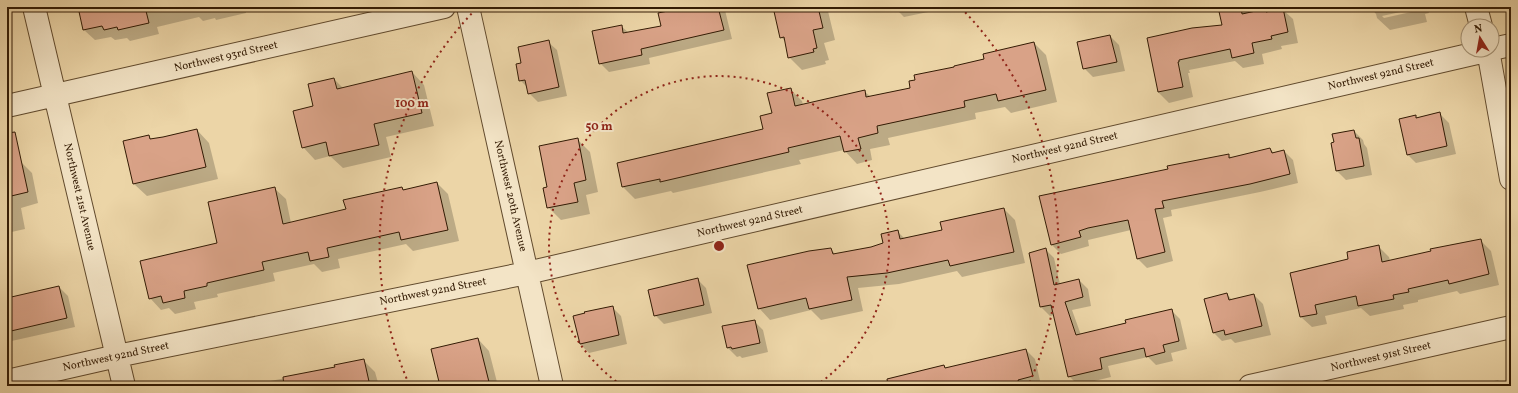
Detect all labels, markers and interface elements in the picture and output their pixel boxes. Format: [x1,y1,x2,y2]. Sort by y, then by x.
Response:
north arrow [1460,18,1500,58]
text: N [1473,22,1484,38]
street label: Northwest 93rd Street [173,38,279,76]
street label: Northwest 92nd Street [1326,55,1436,95]
text: 100 m [395,96,429,112]
text: 50 m [585,119,613,135]
street label: Northwest 92nd Street [1010,128,1120,168]
street label: Northwest 20th Avenue [490,139,530,253]
street label: Northwest 21st Avenue [59,142,99,252]
street label: Northwest 92nd Street [695,202,805,242]
centre of rings [712,239,726,253]
street label: Northwest 92nd Street [378,274,488,310]
street label: Northwest 92nd Street [61,338,171,376]
street label: Northwest 91st Street [1329,338,1433,376]

